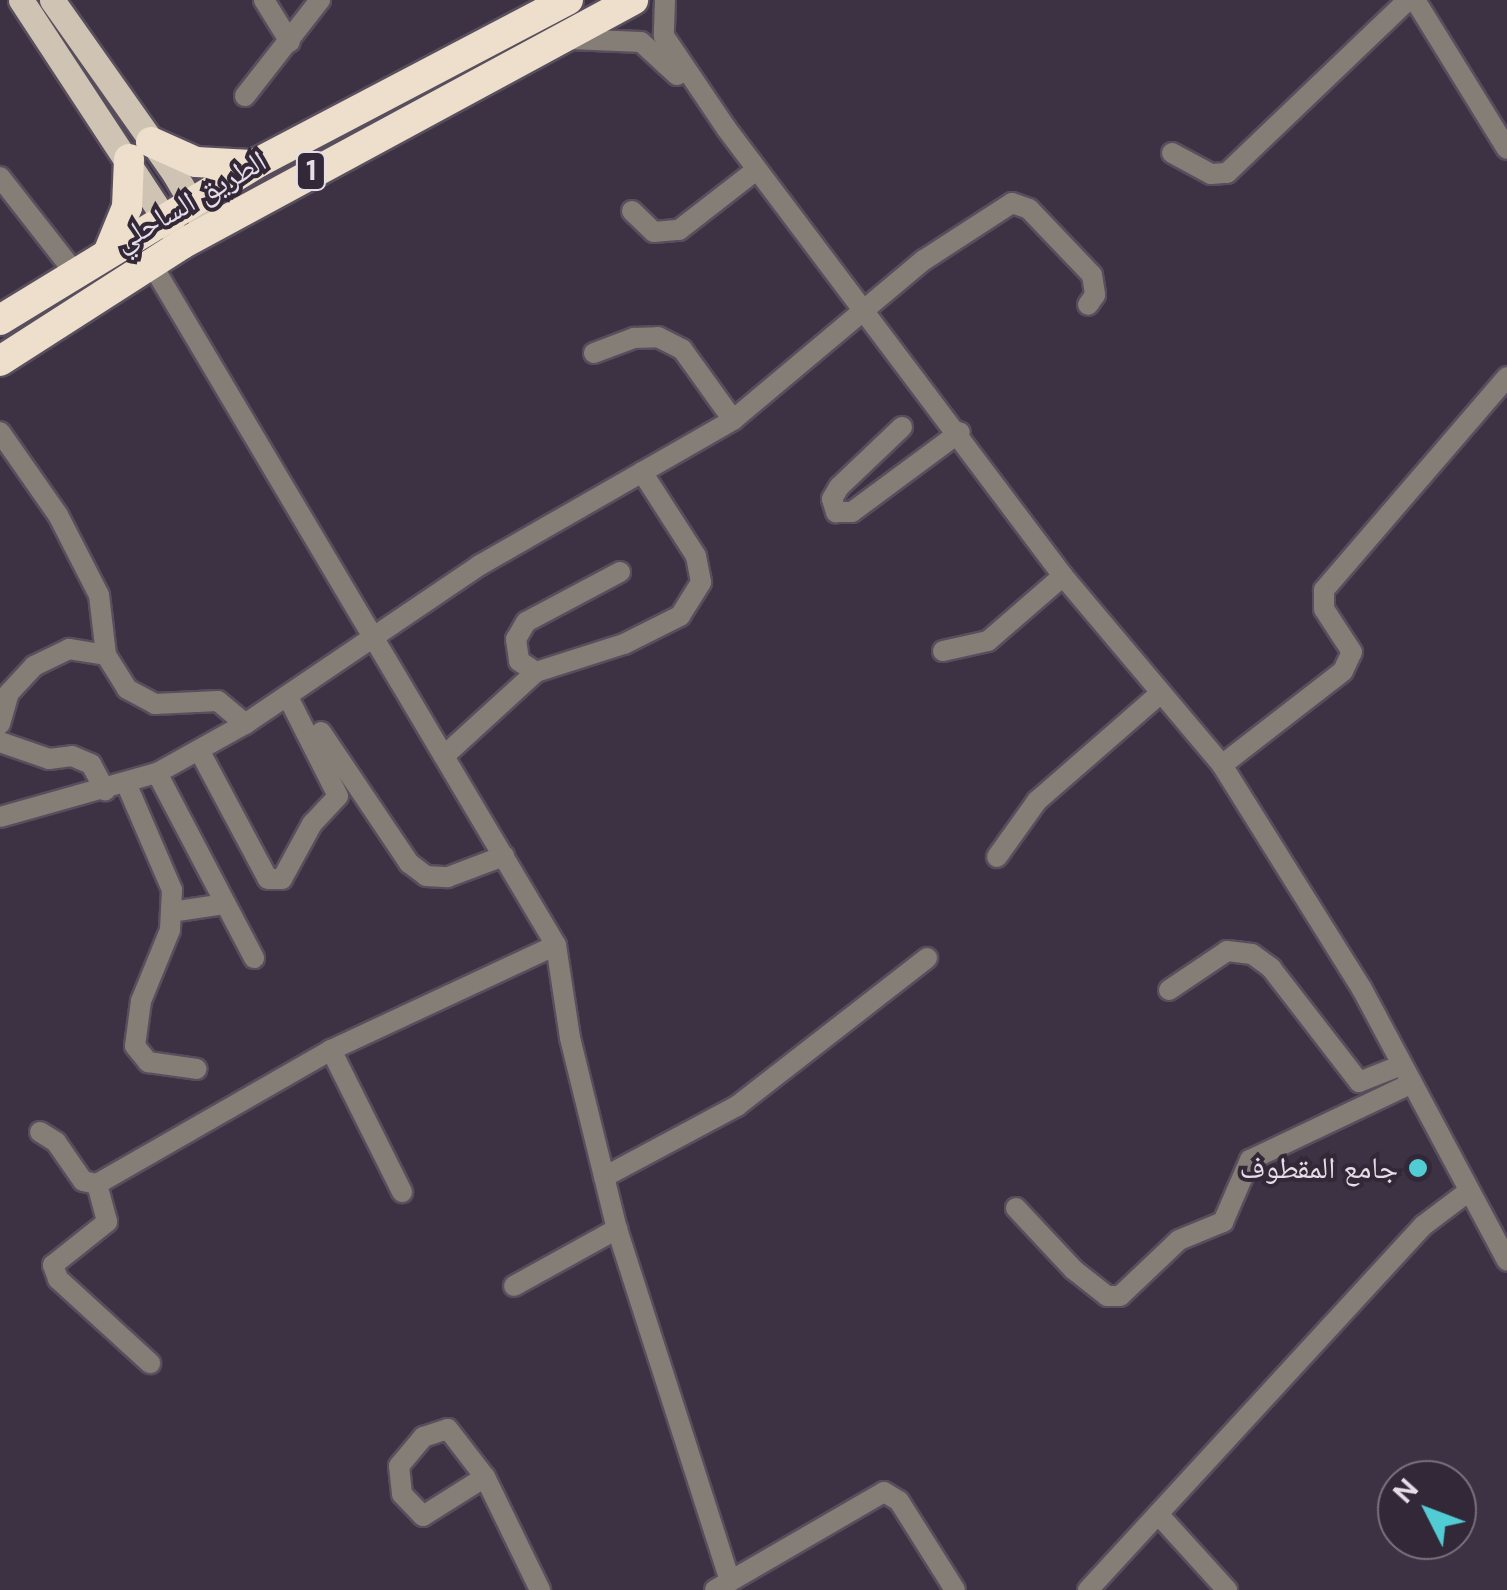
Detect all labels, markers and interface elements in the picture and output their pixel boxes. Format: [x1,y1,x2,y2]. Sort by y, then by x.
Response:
street label: الطريق الساحلي [107,143,273,259]
road number: 1 [294,148,328,194]
place label: جامع المقطوف [1240,1150,1398,1186]
marker: جامع المقطوف [1407,1157,1429,1179]
north arrow [1377,1460,1477,1560]
text: N [1385,1471,1426,1511]

